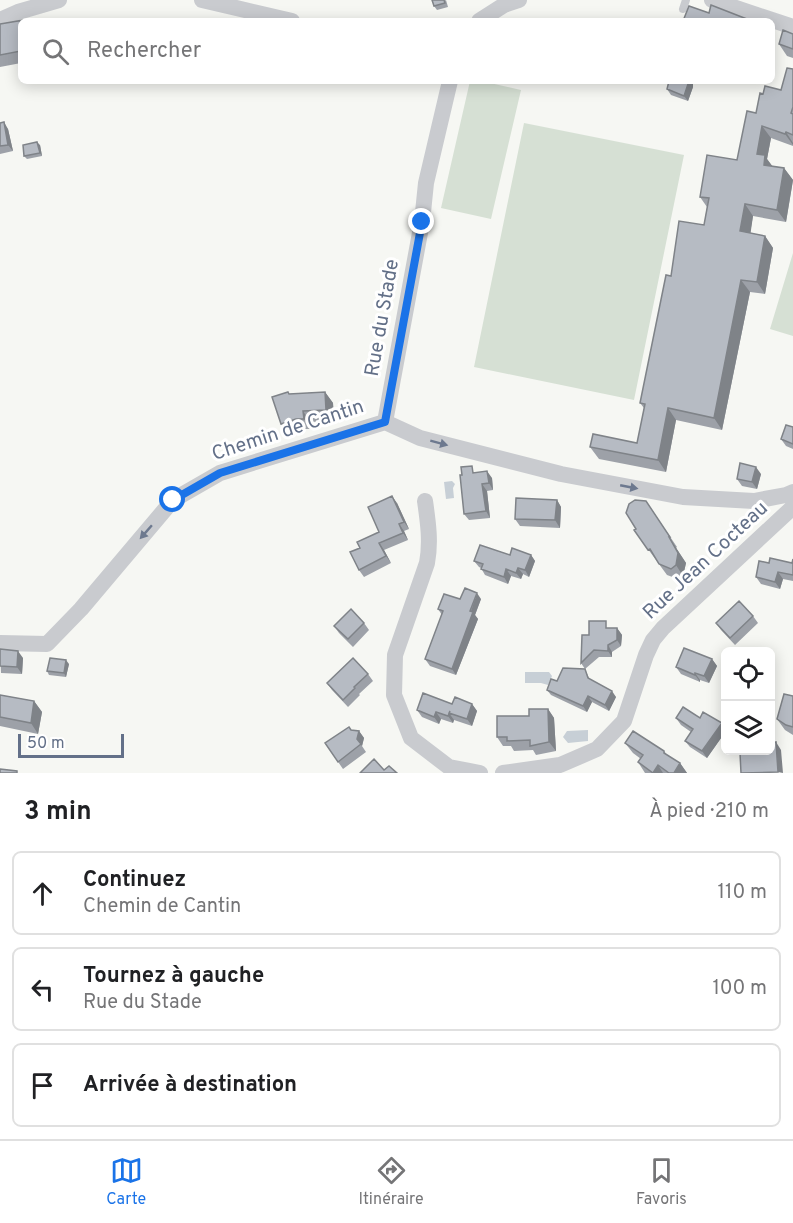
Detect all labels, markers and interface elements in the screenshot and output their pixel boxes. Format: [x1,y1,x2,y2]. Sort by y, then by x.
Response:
search box [18,18,775,84]
icon: search [39,35,72,68]
text: Rechercher [87,38,201,65]
route end [408,208,434,234]
street label: Rue du Stade [360,257,406,379]
street label: Chemin de Cantin [209,394,367,468]
one-way arrow [430,438,449,448]
one-way arrow [620,483,639,492]
route start [159,486,185,512]
street label: Rue Jean Cocteau [638,496,774,626]
one-way arrow [140,524,153,539]
map controls [721,647,775,755]
button: locate [721,647,775,701]
button: layers [721,701,775,755]
scale bar [18,731,124,758]
text: 50 m [27,734,65,754]
text: 3 min [24,796,92,829]
text: À pied · 210 m [649,799,769,825]
text: Continuez [83,867,186,894]
icon: ahead [26,877,59,910]
text: 110 m [718,880,767,906]
text: Chemin de Cantin [83,894,241,920]
text: Tournez à gauche [83,963,264,990]
icon: left [26,973,59,1006]
text: 100 m [712,976,767,1002]
text: Rue du Stade [83,990,202,1016]
icon: arrive [26,1069,59,1102]
text: Arrivée à destination [83,1072,297,1099]
tab: Carte [106,1154,146,1210]
tab: Itinéraire [359,1154,424,1210]
tab: Favoris [636,1154,687,1210]

